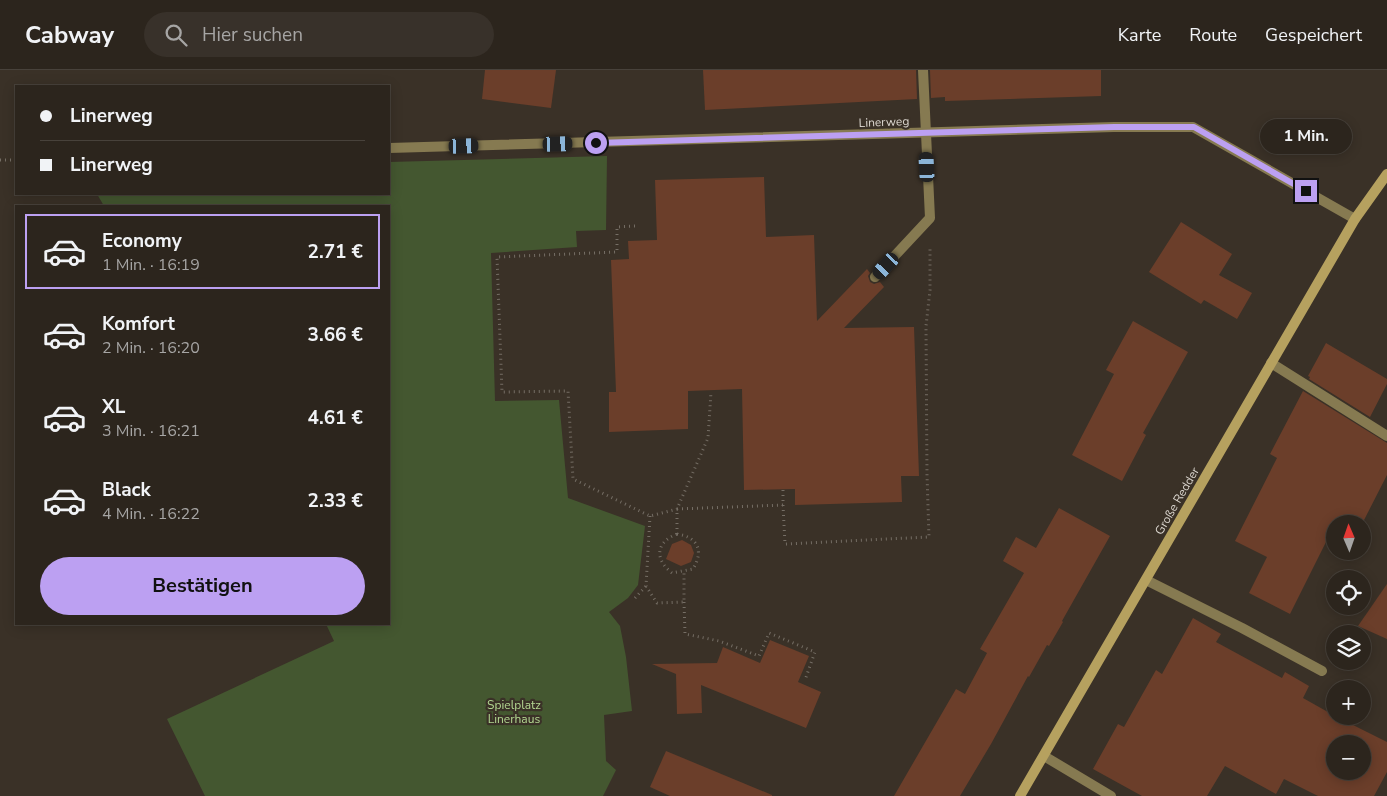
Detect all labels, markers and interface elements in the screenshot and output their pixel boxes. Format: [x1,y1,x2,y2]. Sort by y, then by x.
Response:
search box [144,12,494,57]
text: Cabway [25,19,114,51]
icon: search [162,21,190,49]
text: Hier suchen [202,22,303,48]
text: Karte [1118,23,1161,47]
text: Route [1189,23,1237,47]
text: Gespeichert [1265,23,1362,47]
text: Linerweg [70,103,153,129]
street label: Linerweg [858,113,910,131]
callout: 1 Min. [1260,118,1352,154]
text: 1 Min. [1283,125,1329,147]
route start [585,132,607,154]
car [542,136,573,152]
car [448,138,479,154]
text: Linerweg [70,152,153,178]
car [918,152,935,182]
route end [1295,180,1317,202]
text: Economy [102,228,182,254]
icon: car [42,229,87,274]
text: 2.71 € [308,239,363,265]
car [870,250,901,282]
text: 1 Min. · 16:19 [102,254,200,276]
text: Komfort [102,311,175,337]
icon: car [42,312,87,357]
text: 3.66 € [308,322,363,348]
text: 2 Min. · 16:20 [102,337,200,359]
text: XL [102,394,125,420]
icon: car [42,395,87,440]
text: 4.61 € [308,405,363,431]
text: 3 Min. · 16:21 [102,420,200,442]
street label: Große Redder [1151,464,1203,538]
text: Black [102,477,151,503]
icon: car [42,478,87,523]
text: 2.33 € [308,488,363,514]
text: 4 Min. · 16:22 [102,503,200,525]
north arrow [1326,515,1371,560]
map controls [1326,515,1371,780]
button: Bestätigen [40,557,365,615]
button: locate [1326,570,1371,615]
button: layers [1326,625,1371,670]
button: + [1326,680,1371,725]
park label: Spielplatz Linerhaus [487,697,541,727]
button: − [1326,735,1371,780]

